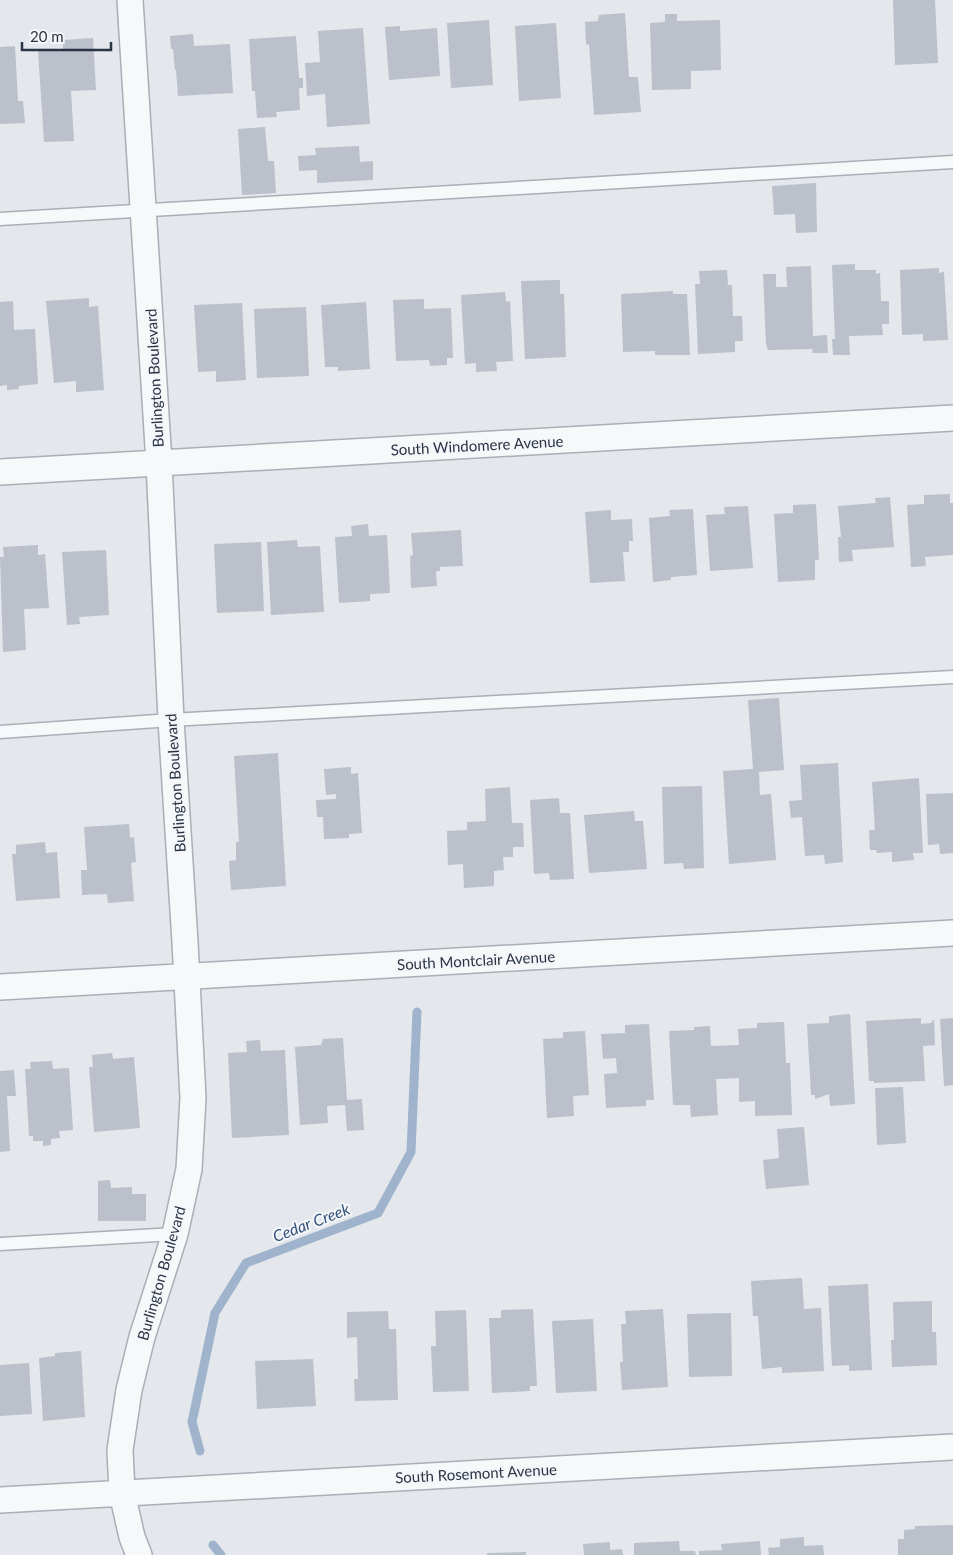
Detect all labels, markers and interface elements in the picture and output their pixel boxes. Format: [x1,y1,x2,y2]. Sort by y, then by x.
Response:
scale bar [22,20,111,52]
text: 20 m [30,27,64,45]
street label: Burlington Boulevard [141,308,167,448]
street label: South Windomere Avenue [390,431,564,459]
street label: Burlington Boulevard [161,713,189,853]
street label: South Montclair Avenue [397,947,556,973]
water label: Cedar Creek [270,1198,353,1245]
street label: Burlington Boulevard [133,1204,189,1342]
street label: South Rosemont Avenue [395,1460,557,1486]

